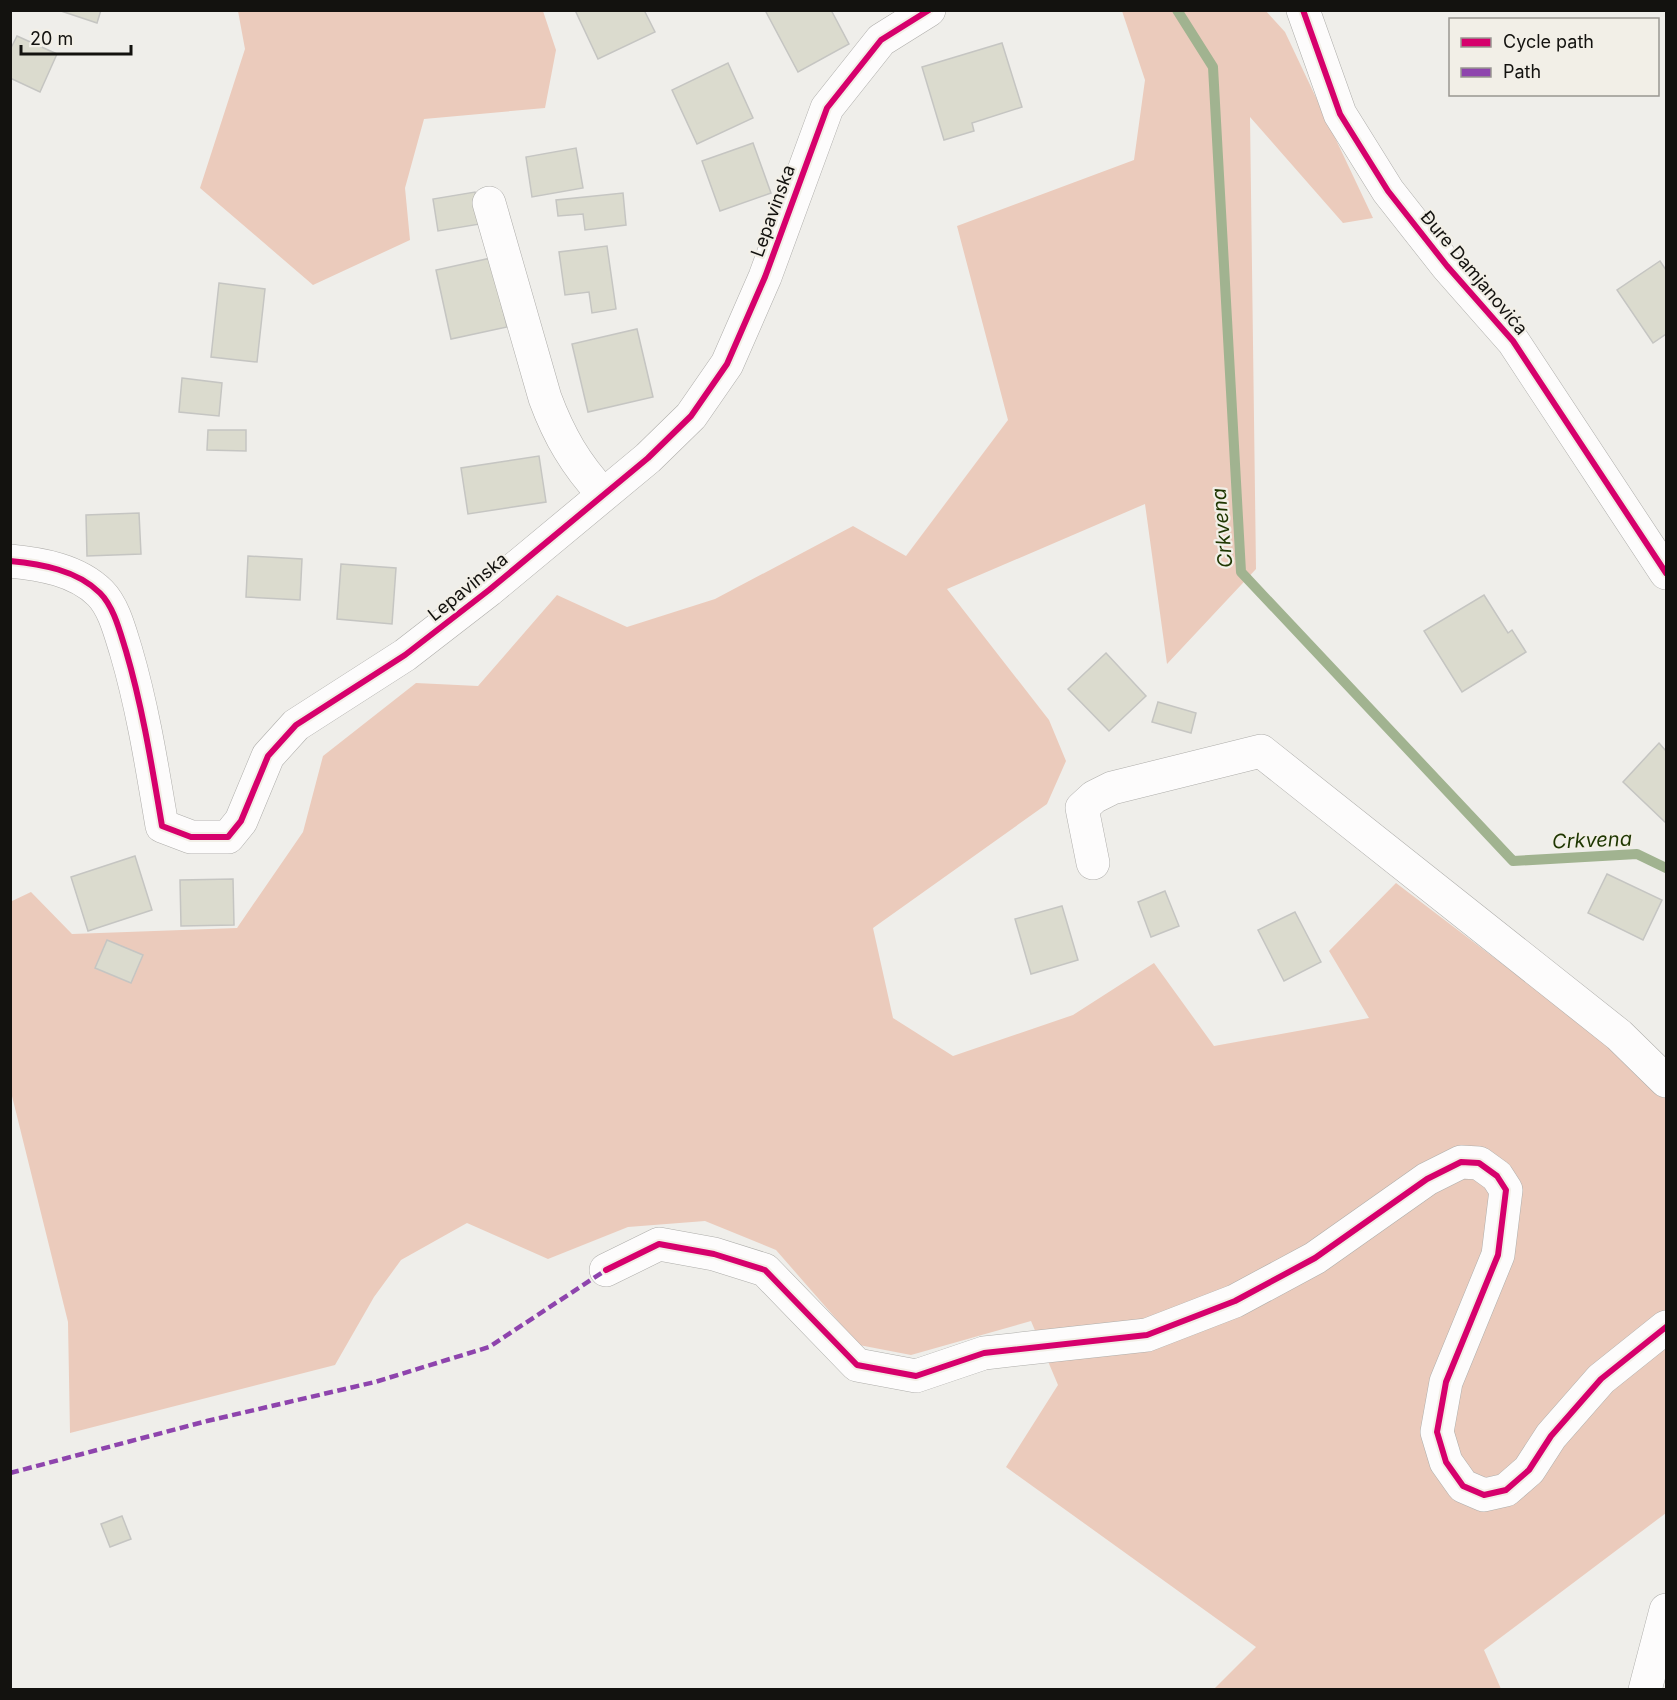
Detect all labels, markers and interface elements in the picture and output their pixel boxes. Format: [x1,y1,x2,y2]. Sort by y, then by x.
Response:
scale bar [21,18,130,56]
legend [1449,18,1659,96]
text: 20 m [30,28,73,49]
text: Cycle path [1503,31,1594,52]
text: Path [1503,61,1541,82]
street label: Lepavinska [746,162,799,260]
street label: Đure Damjanovića [1416,207,1532,339]
water label: Crkvena [1207,487,1237,569]
street label: Lepavinska [424,548,512,625]
water label: Crkvena [1552,827,1632,853]

